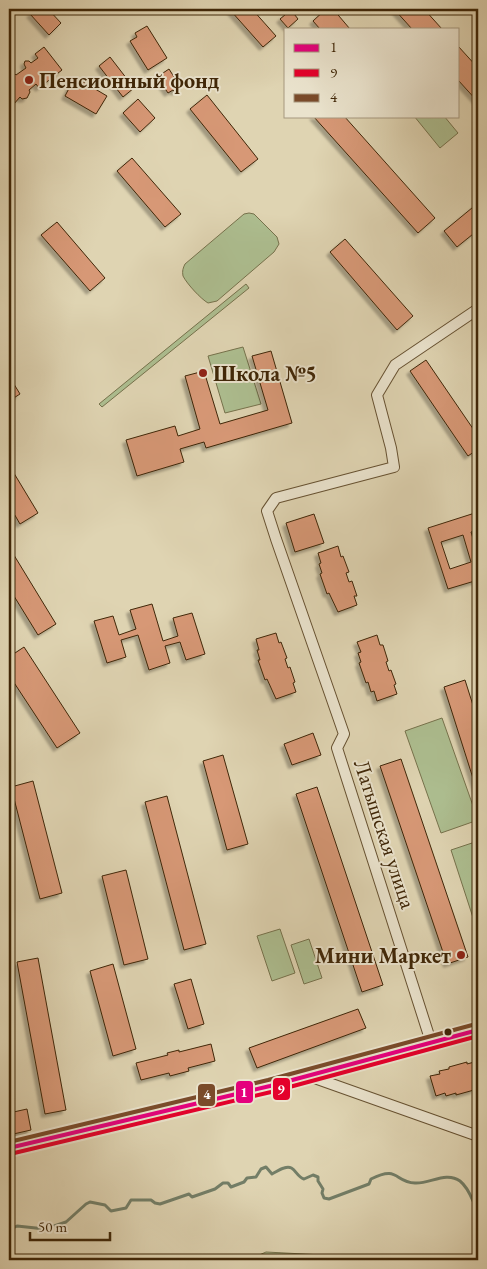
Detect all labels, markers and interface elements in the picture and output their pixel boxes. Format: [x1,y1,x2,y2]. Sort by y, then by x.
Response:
legend [284,28,460,118]
text: 1 [330,37,337,56]
text: 9 [330,63,337,82]
place label: Пенсионный фонд [39,66,220,95]
marker: Пенсионный фонд [23,74,35,86]
text: 4 [330,87,338,106]
place label: Школа №5 [213,359,317,388]
marker: Школа №5 [197,367,209,379]
street label: Латышская улица [347,756,423,913]
place label: Мини Маркет [315,941,451,970]
marker: Мини Маркет [455,949,467,961]
unlabelled marker [443,1027,453,1037]
line badge: 9 [272,1077,291,1101]
line badge: 1 [235,1080,254,1104]
text: 9 [277,1080,285,1098]
line badge: 4 [197,1083,216,1107]
text: 1 [240,1083,248,1101]
text: 4 [203,1085,211,1103]
scale bar [30,1209,110,1241]
text: 50 m [38,1217,67,1236]

